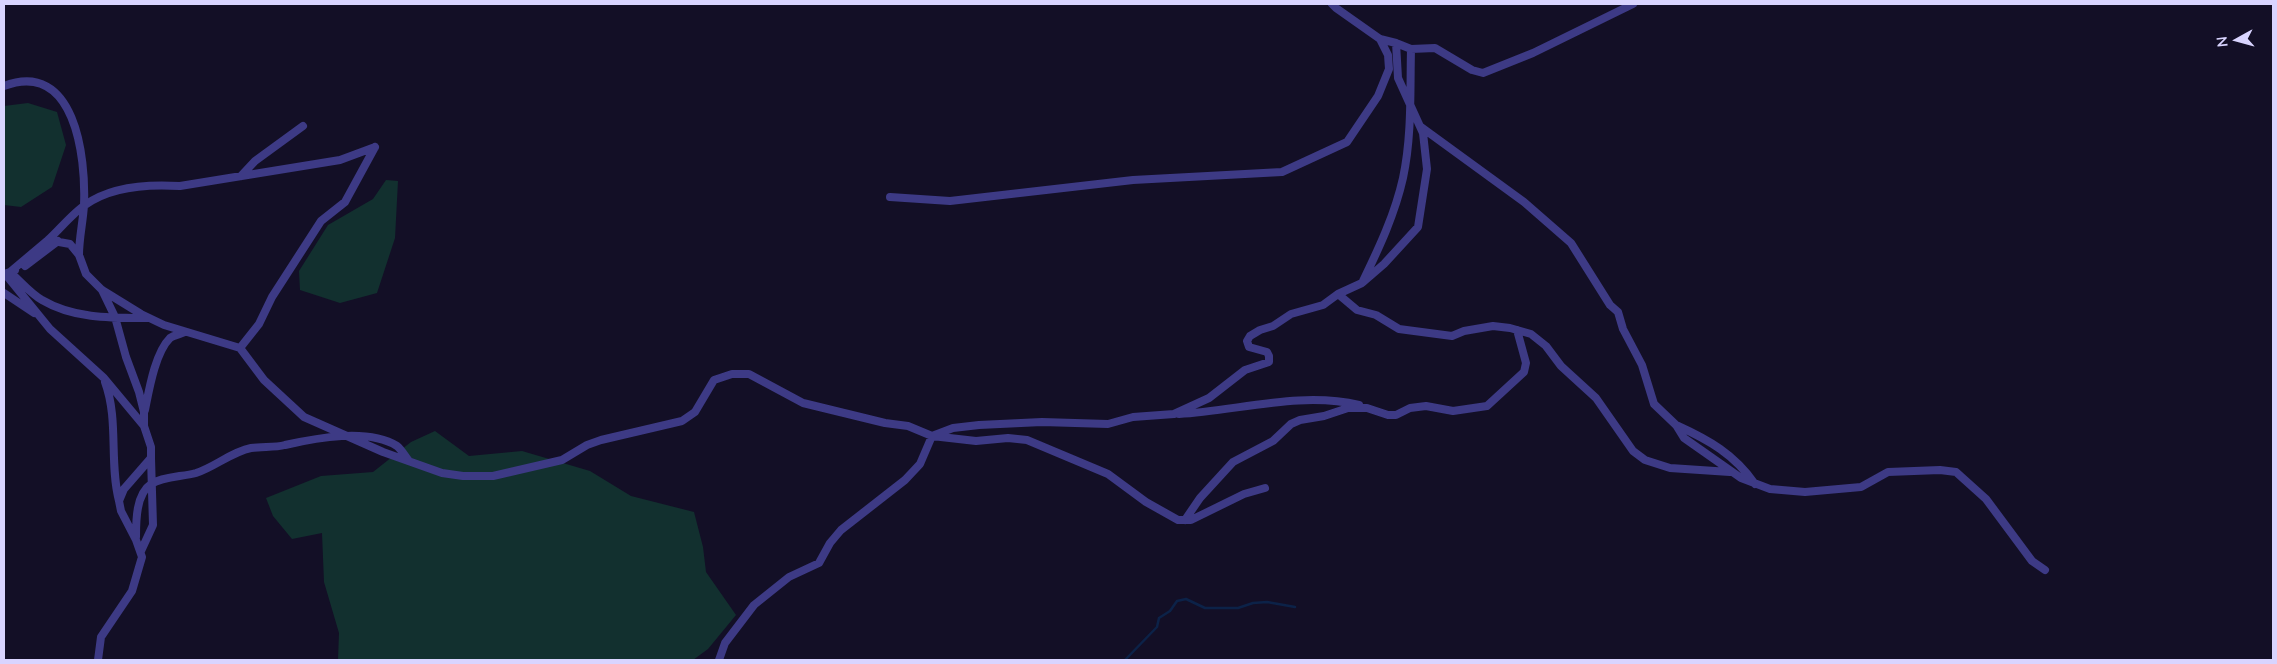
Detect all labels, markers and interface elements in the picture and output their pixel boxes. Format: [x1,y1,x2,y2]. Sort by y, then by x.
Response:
north arrow [2212,15,2262,65]
text: N [2213,36,2231,48]

